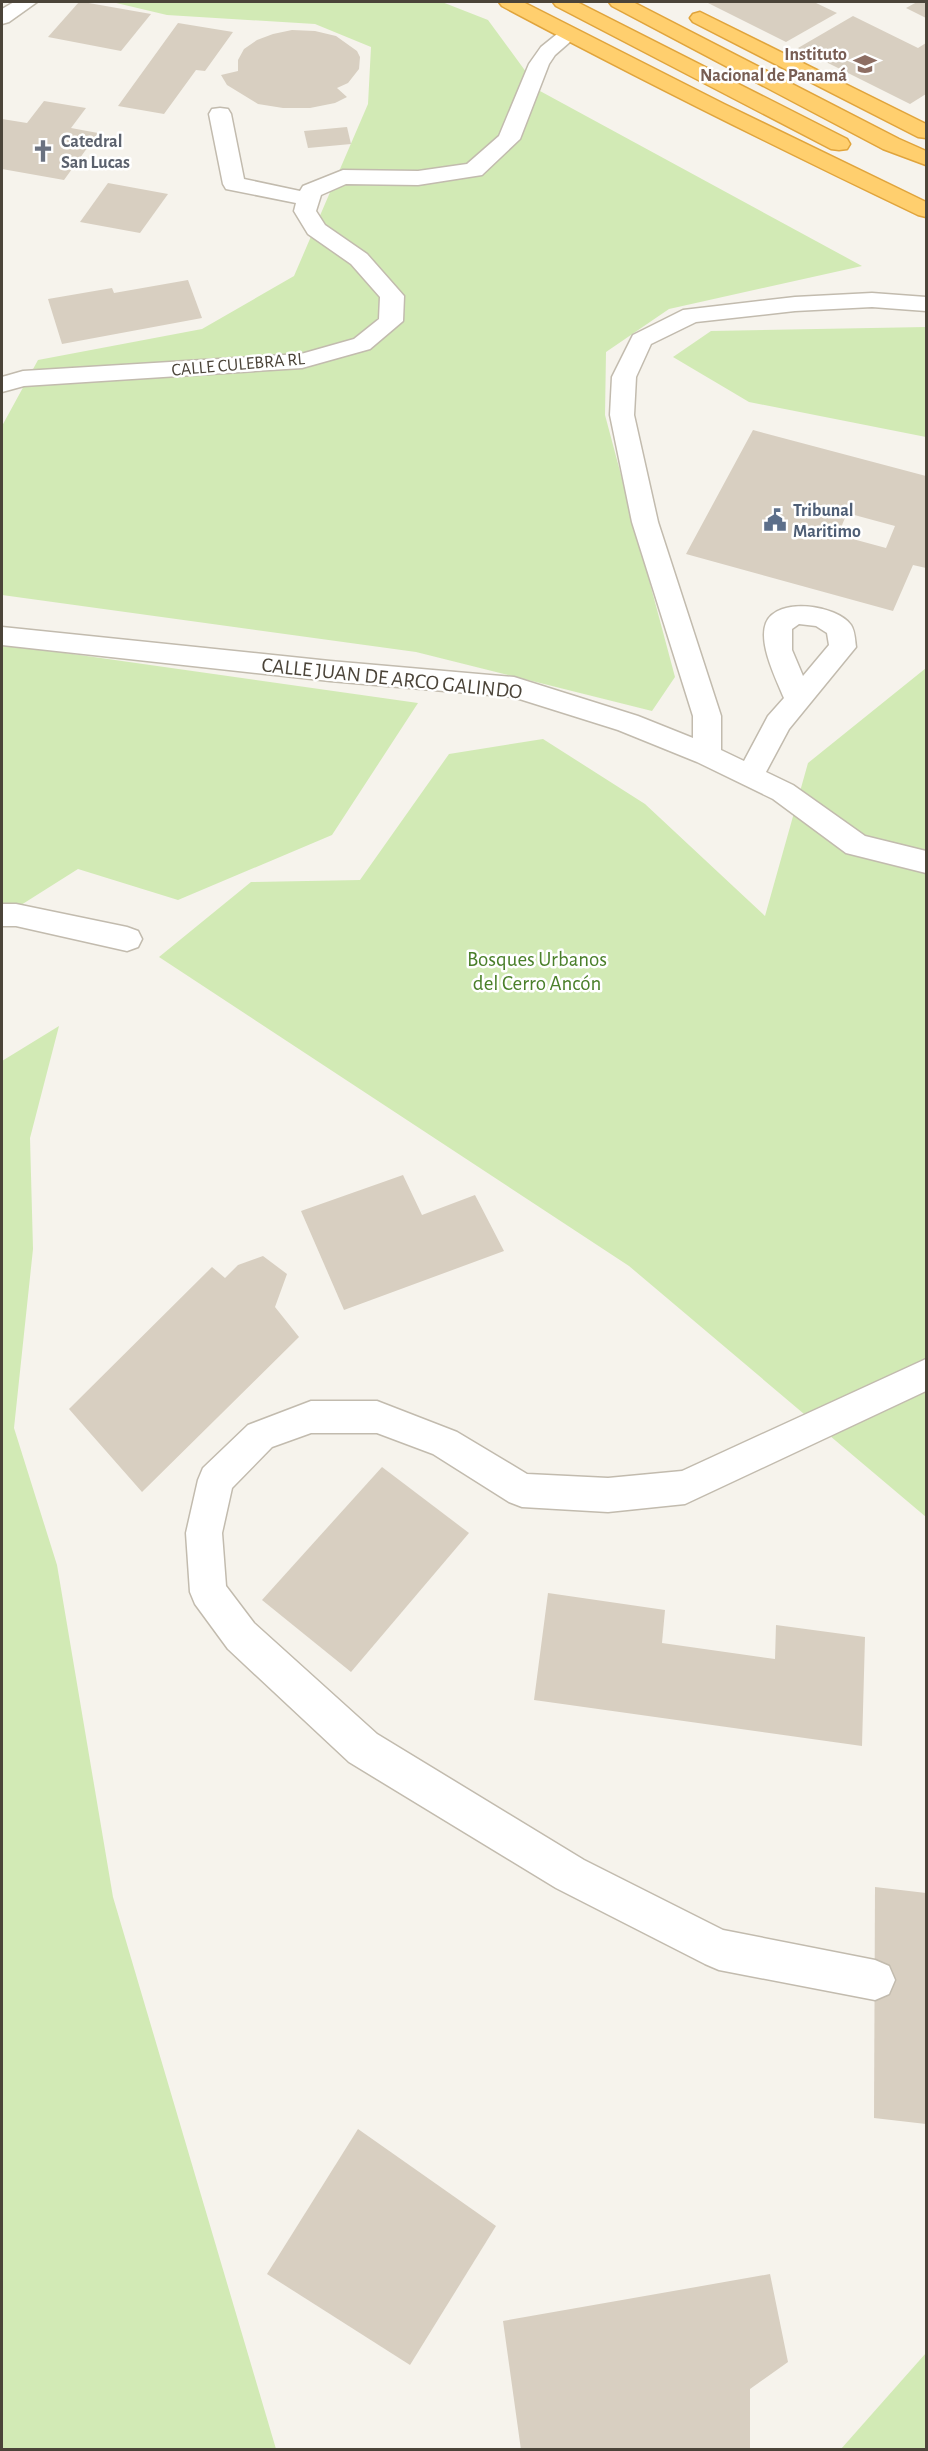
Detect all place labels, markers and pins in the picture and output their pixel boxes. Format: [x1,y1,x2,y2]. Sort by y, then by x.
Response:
place label: Instituto Nacional de Panamá [700,46,847,85]
school or university icon: Instituto Nacional de Panamá [852,51,878,77]
place label: Catedral San Lucas [61,133,130,172]
church icon: Catedral San Lucas [30,138,56,164]
place label: Tribunal Maritimo [793,502,861,541]
public building icon: Tribunal Maritimo [762,507,788,533]

